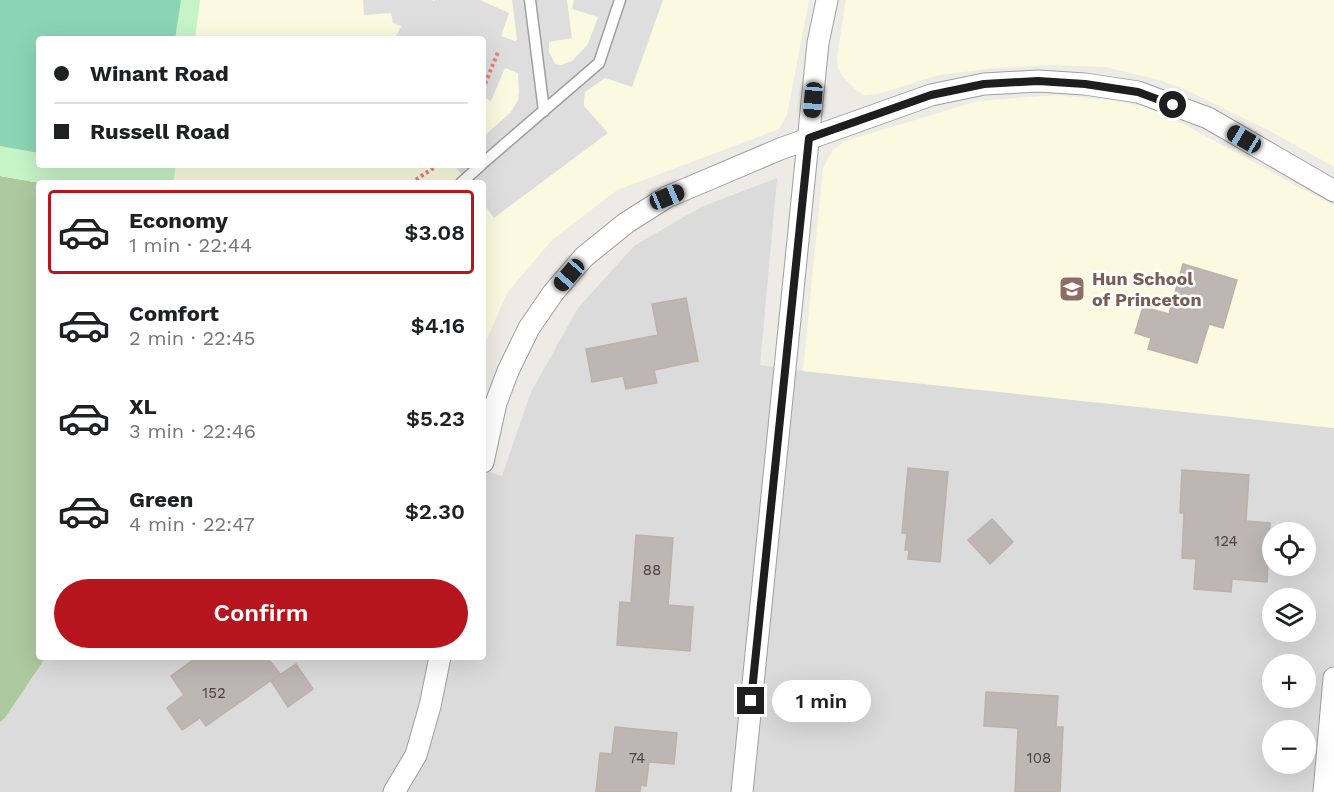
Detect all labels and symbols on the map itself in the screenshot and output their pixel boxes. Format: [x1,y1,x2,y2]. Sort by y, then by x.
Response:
car [802,81,824,119]
route start [1159,91,1186,118]
car [1224,122,1264,156]
car [647,182,687,212]
car [550,256,588,294]
place label: Hun School of Princeton [1092,268,1202,310]
school or university icon: Hun School of Princeton [1057,274,1087,304]
house number: 124 [1214,532,1238,550]
house number: 88 [643,561,661,579]
callout: 1 min [772,680,871,722]
house number: 152 [202,684,226,702]
route end [737,687,764,714]
house number: 74 [629,749,645,767]
house number: 108 [1027,749,1051,767]

